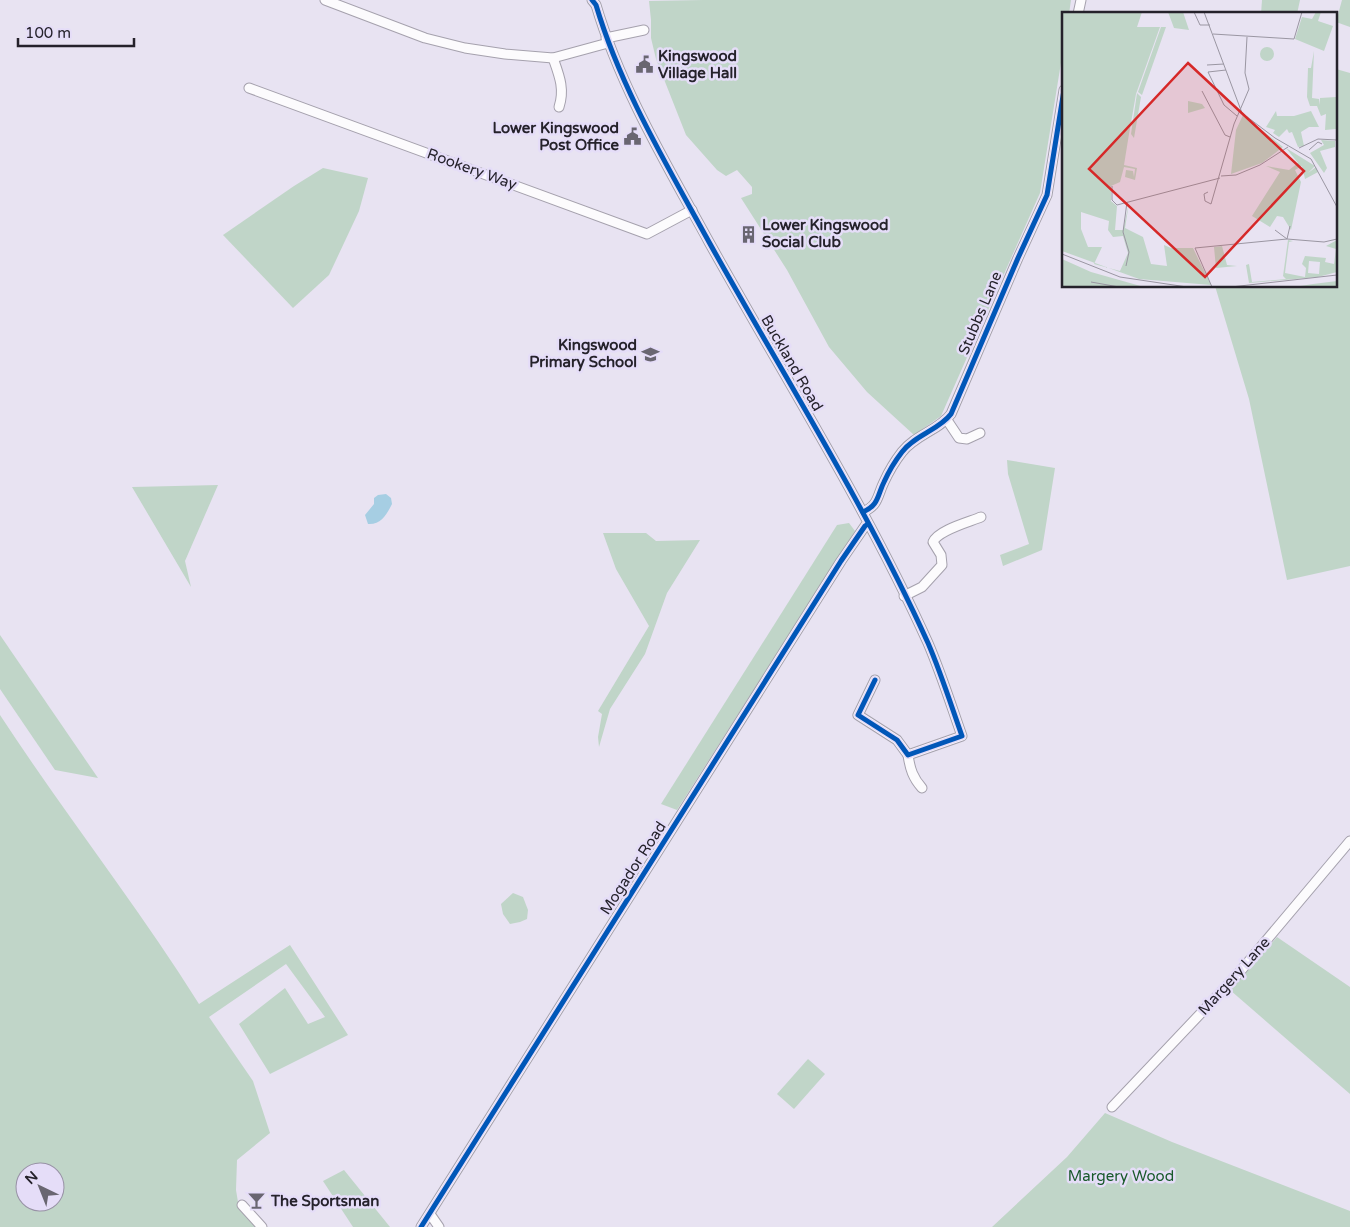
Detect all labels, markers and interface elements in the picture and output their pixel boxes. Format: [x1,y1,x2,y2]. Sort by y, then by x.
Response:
inset map [1062,12,1338,288]
scale bar [18,15,134,47]
text: 100 m [25,24,71,42]
place label: Kingswood Village Hall [658,47,737,83]
public building icon: Kingswood Village Hall [634,55,654,75]
place label: Lower Kingswood Post Office [492,119,619,154]
public building icon: Lower Kingswood Post Office [623,127,643,147]
street label: Rookery Way [425,144,519,194]
place label: Lower Kingswood Social Club [762,216,889,251]
building icon: Lower Kingswood Social Club [738,224,758,244]
street label: Stubbs Lane [954,269,1006,357]
street label: Buckland Road [757,312,827,414]
place label: Kingswood Primary School [529,336,637,372]
school or university icon: Kingswood Primary School [641,344,661,364]
street label: Mogador Road [596,818,670,918]
street label: Margery Lane [1194,933,1274,1019]
north arrow [15,1162,65,1212]
park label: Margery Wood [1068,1167,1174,1185]
text: N [22,1168,41,1188]
bar icon: The Sportsman [247,1191,267,1211]
place label: The Sportsman [270,1192,379,1211]

